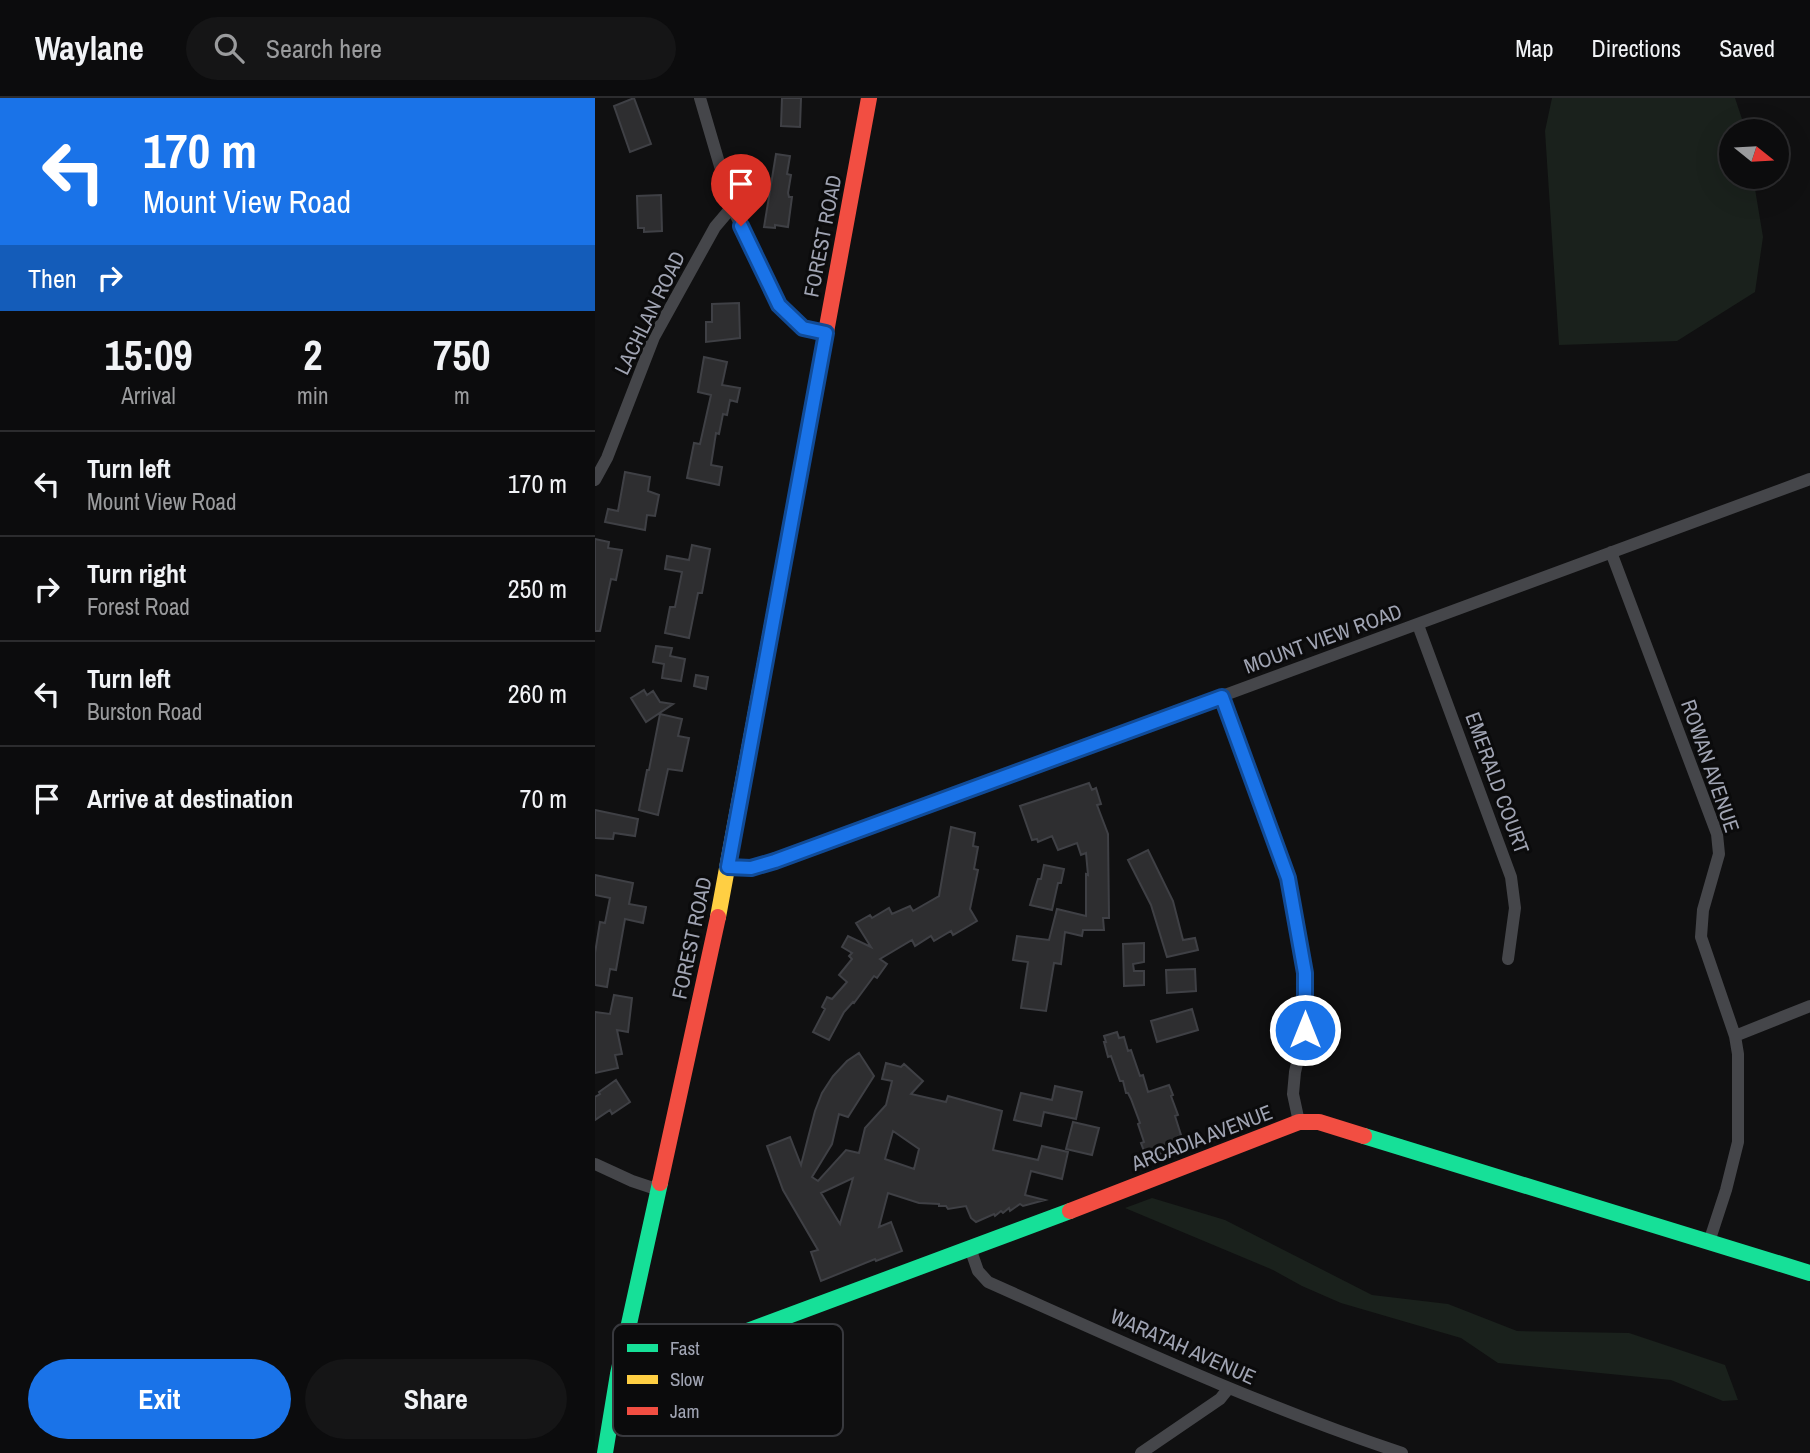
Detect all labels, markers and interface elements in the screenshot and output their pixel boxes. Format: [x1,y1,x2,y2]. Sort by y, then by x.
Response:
search box [186,17,676,80]
text: Waylane [35,26,144,70]
icon: search [210,29,248,67]
text: Search here [266,31,382,66]
text: Map [1515,32,1553,64]
text: Directions [1591,32,1681,64]
text: Saved [1719,32,1775,64]
text: 170 m [143,117,257,183]
north arrow [1719,119,1789,189]
map controls [1719,119,1789,189]
icon: left [28,126,119,217]
pin [711,154,771,226]
icon: arrive [722,165,760,203]
street label: FOREST ROAD [796,172,849,300]
text: Mount View Road [143,180,351,223]
street label: LACHLAN ROAD [607,246,692,379]
icon: right [91,259,129,297]
text: Then [28,261,77,296]
text: 15:09 [105,327,193,383]
text: 2 [303,327,322,383]
text: 750 [433,327,491,383]
text: Arrival [121,380,176,411]
text: min [297,380,329,411]
text: m [454,380,470,411]
text: Turn left [87,451,171,486]
icon: left [28,465,66,503]
text: 170 m [508,466,567,501]
text: Mount View Road [87,486,237,517]
text: Turn right [87,556,186,591]
icon: right [28,570,66,608]
text: 250 m [508,571,567,606]
text: Forest Road [87,591,190,622]
street label: MOUNT VIEW ROAD [1240,596,1406,681]
text: Turn left [87,661,171,696]
icon: left [28,675,66,713]
text: 260 m [508,676,567,711]
text: Burston Road [87,696,202,727]
street label: ROWAN AVENUE [1674,696,1747,836]
street label: EMERALD COURT [1458,708,1537,858]
icon: arrive [28,780,66,818]
text: Arrive at destination [87,781,293,816]
text: 70 m [520,781,567,816]
street label: FOREST ROAD [664,874,719,1002]
position arrow [1268,993,1342,1067]
street label: ARCADIA AVENUE [1126,1097,1277,1178]
street label: WARATAH AVENUE [1106,1301,1261,1392]
legend [613,1324,843,1436]
text: Fast [670,1335,700,1361]
button: Exit [28,1359,291,1439]
button: Share [305,1359,567,1439]
text: Slow [670,1366,705,1392]
text: Jam [670,1398,699,1424]

